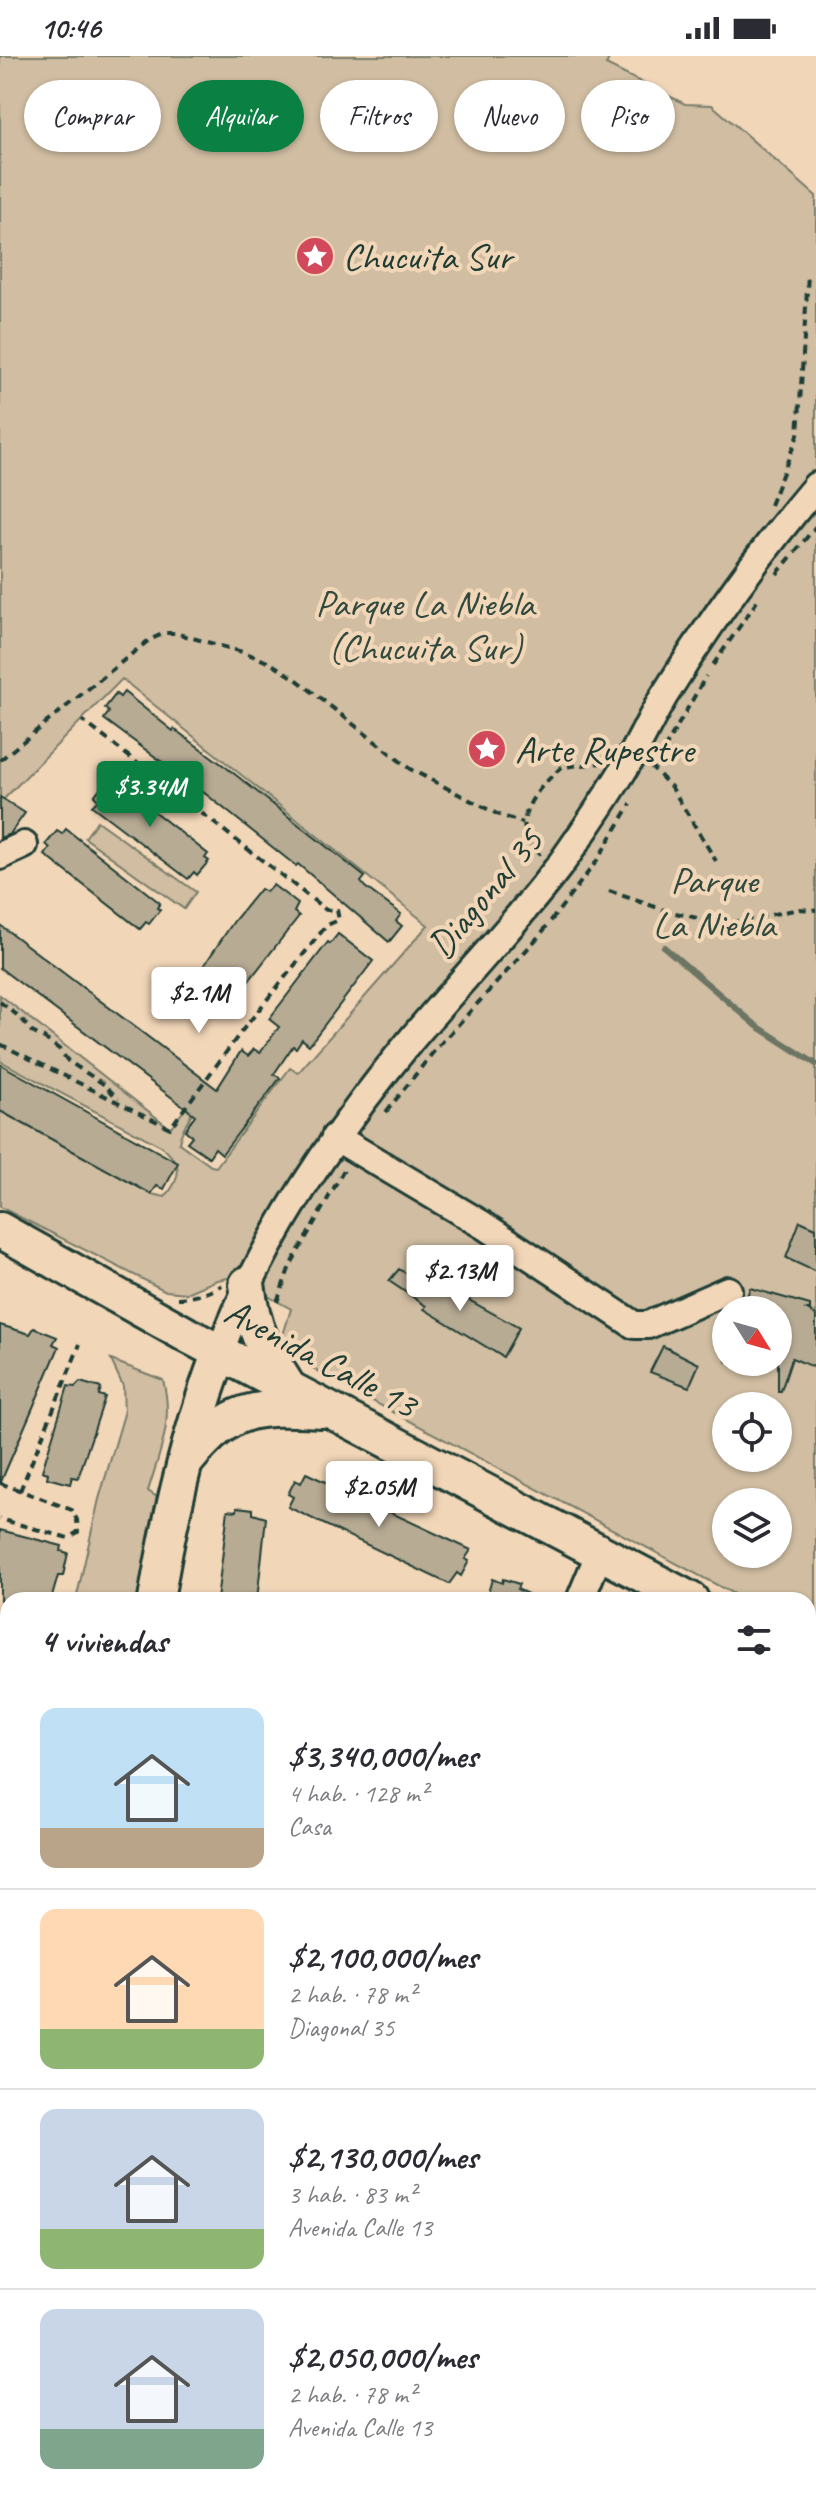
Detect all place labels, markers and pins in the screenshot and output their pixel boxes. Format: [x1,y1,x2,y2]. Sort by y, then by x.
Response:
place label: Chucuita Sur [343,233,516,280]
place icon: Chucuita Sur [294,235,336,277]
place label: Arte Rupestre [515,726,696,773]
place icon: Arte Rupestre [466,728,508,770]
pin: $3.34M [85,761,215,829]
pin: $2.1M [143,967,255,1035]
pin: $2.13M [395,1245,525,1313]
pin: $2.05M [314,1461,444,1529]

